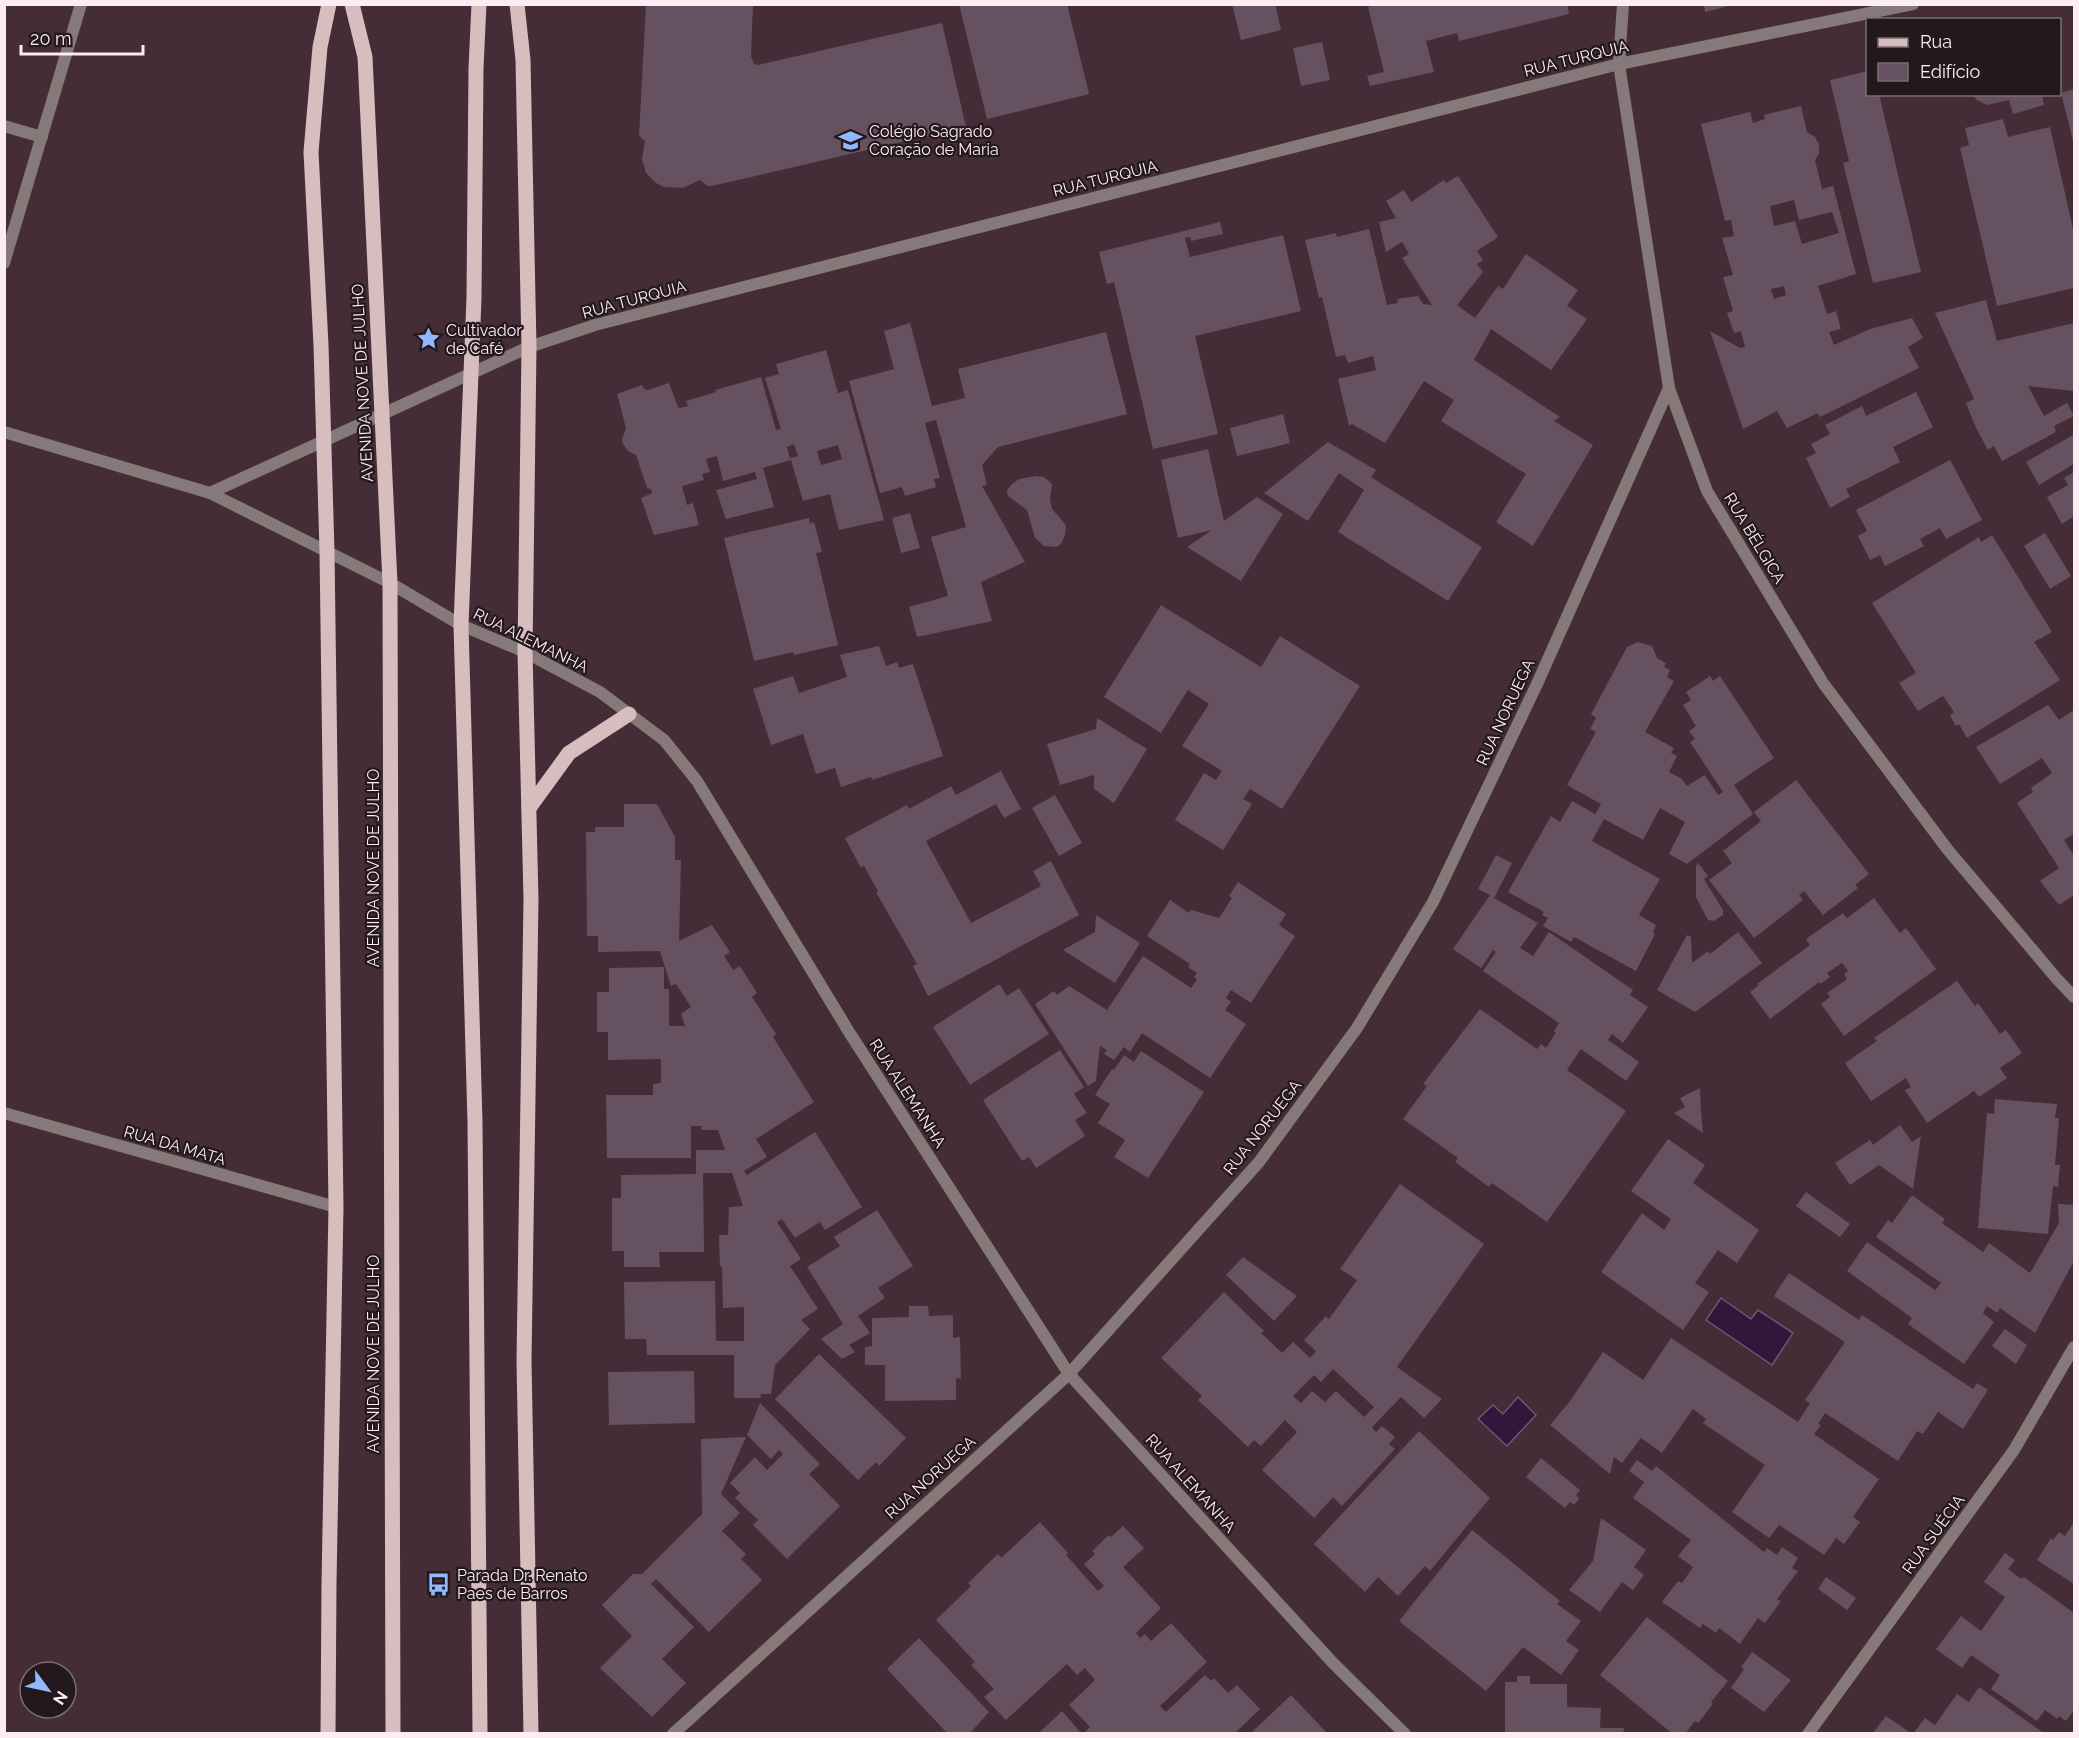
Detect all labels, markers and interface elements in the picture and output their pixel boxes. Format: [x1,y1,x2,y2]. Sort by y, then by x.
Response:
scale bar [21,18,142,56]
legend [1866,18,2061,96]
text: 20 m [30,28,72,49]
text: Rua [1920,31,1952,52]
street label: RUA TURQUIA [1522,36,1631,81]
text: Edifício [1920,61,1980,82]
place label: Colégio Sagrado Coração de Maria [869,122,999,159]
school or university icon: Colégio Sagrado Coração de Maria [838,127,864,153]
street label: RUA TURQUIA [1051,156,1160,201]
street label: RUA TURQUIA [580,276,689,323]
street label: AVENIDA NOVE DE JULHO [348,283,377,483]
place label: Cultivador de Café [446,321,522,358]
place icon: Cultivador de Café [415,326,441,352]
street label: RUA BÉLGICA [1720,489,1790,587]
street label: RUA ALEMANHA [470,604,592,677]
street label: RUA NORUEGA [1473,656,1538,768]
street label: AVENIDA NOVE DE JULHO [364,769,383,967]
street label: RUA ALEMANHA [865,1035,950,1151]
street label: RUA NORUEGA [1219,1076,1305,1179]
street label: RUA DA MATA [122,1122,228,1169]
street label: AVENIDA NOVE DE JULHO [364,1255,383,1453]
street label: RUA ALEMANHA [1142,1430,1240,1537]
street label: RUA NORUEGA [881,1432,980,1523]
street label: RUA SUÉCIA [1897,1490,1969,1578]
place label: Parada Dr. Renato Paes de Barros [457,1566,588,1603]
bus stop icon: Parada Dr. Renato Paes de Barros [426,1571,452,1597]
north arrow [18,1660,78,1720]
text: N [49,1688,71,1708]

